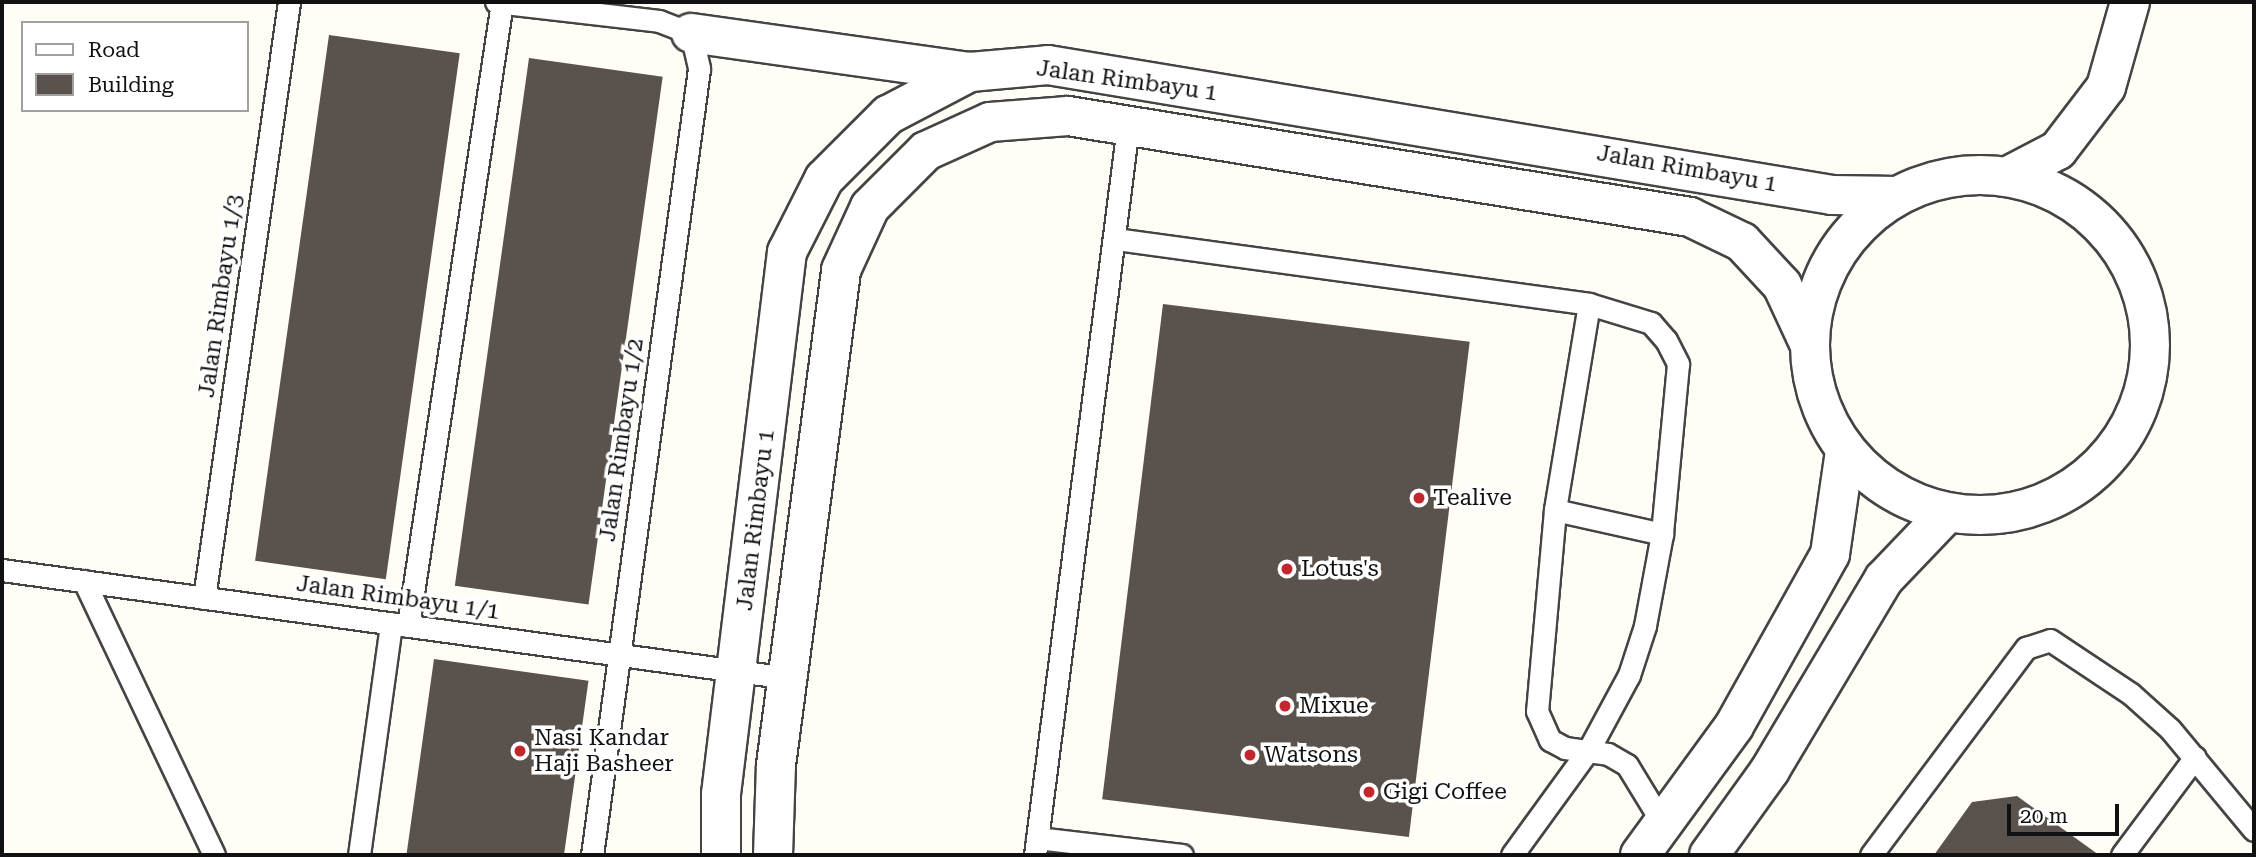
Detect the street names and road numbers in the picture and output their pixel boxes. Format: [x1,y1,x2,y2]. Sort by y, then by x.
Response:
street label: Jalan Rimbayu 1 [1035,55,1219,107]
street label: Jalan Rimbayu 1 [1595,140,1779,198]
street label: Jalan Rimbayu 1/3 [193,193,249,399]
street label: Jalan Rimbayu 1/2 [594,337,650,543]
street label: Jalan Rimbayu 1 [731,428,781,612]
street label: Jalan Rimbayu 1/1 [295,570,501,626]

